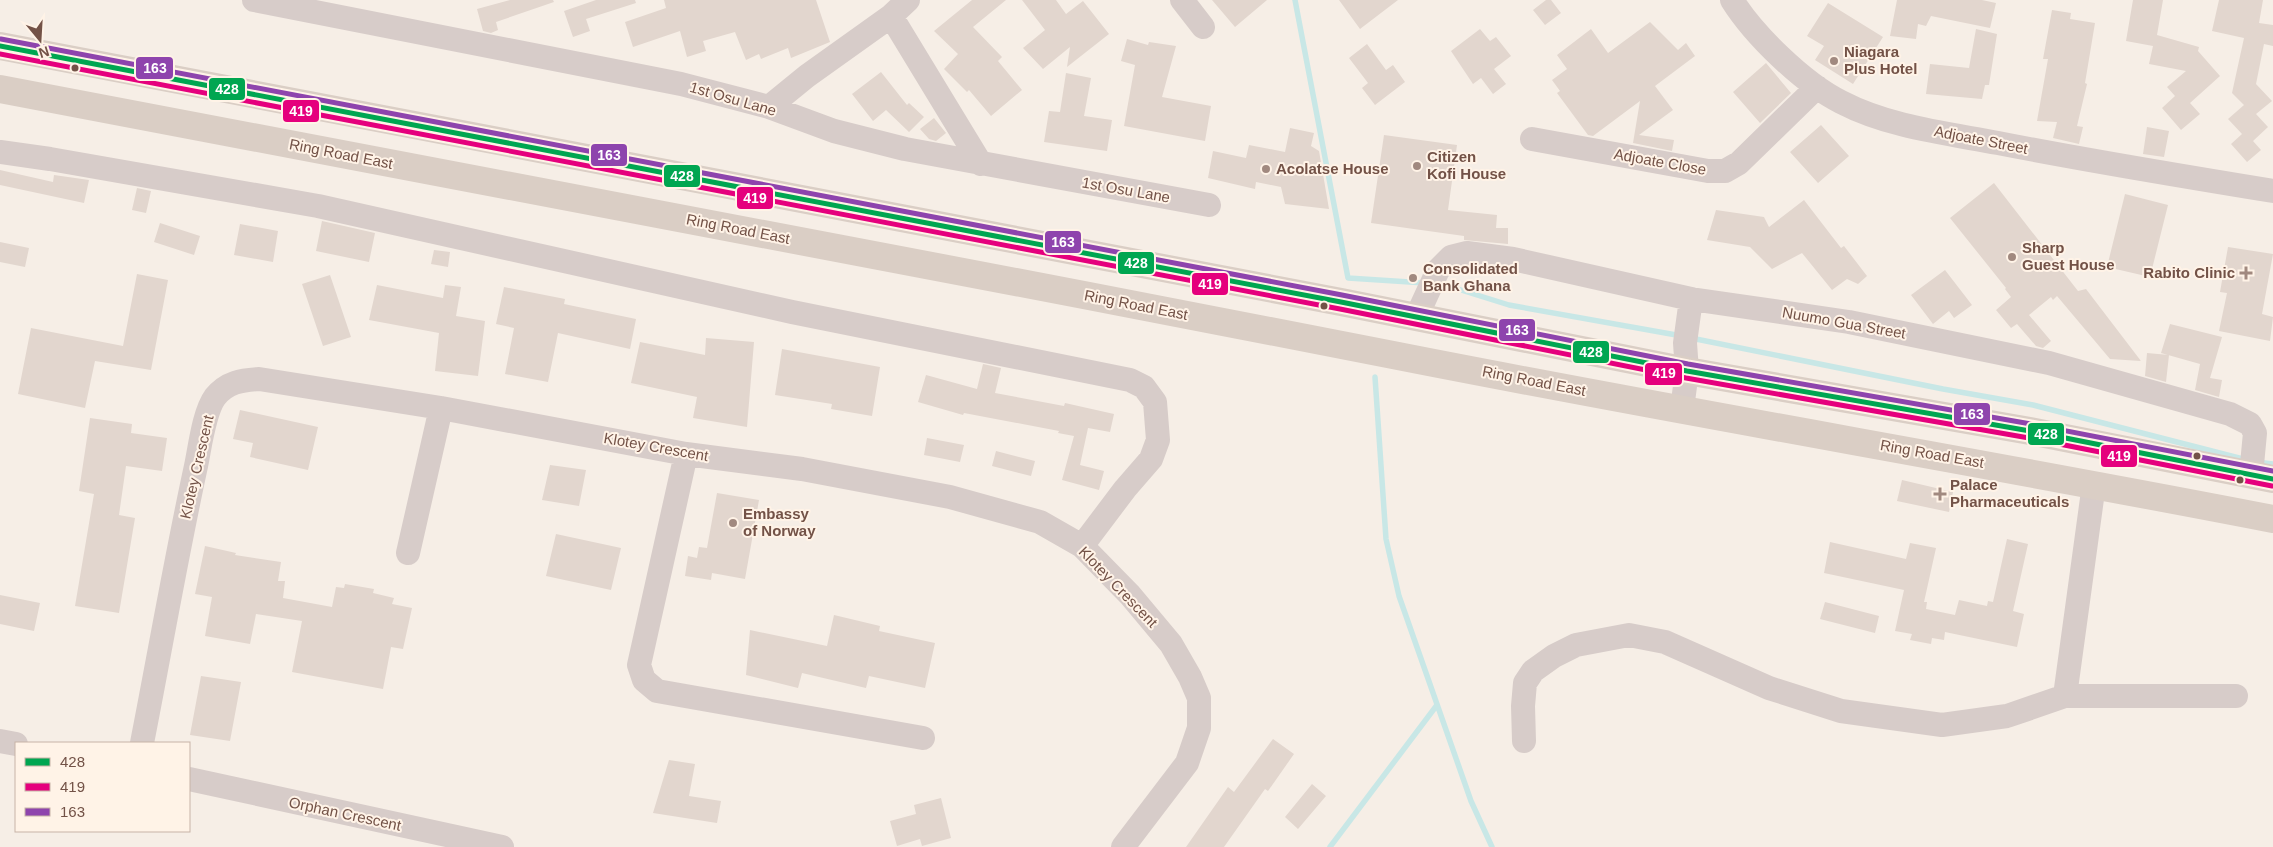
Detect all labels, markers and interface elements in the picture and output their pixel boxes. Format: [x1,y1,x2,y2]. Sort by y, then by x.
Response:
north arrow [15,15,65,65]
text: N [37,43,51,62]
place label: Niagara Plus Hotel [1844,43,1917,77]
marker: Niagara Plus Hotel [1828,55,1840,67]
line badge: 163 [135,56,174,80]
text: 163 [143,60,167,76]
unlabelled marker [70,63,80,73]
line badge: 428 [208,77,246,101]
street label: 1st Osu Lane [688,78,778,119]
text: 428 [215,81,239,97]
line badge: 419 [282,99,320,123]
text: 419 [289,103,313,119]
street label: Adjoate Street [1933,122,2030,157]
street label: Ring Road East [288,135,395,172]
line badge: 163 [590,143,628,167]
street label: Adjoate Close [1613,145,1708,178]
text: 163 [597,147,621,163]
place label: Citizen Kofi House [1427,148,1506,182]
place label: Acolatse House [1276,160,1389,177]
marker: Citizen Kofi House [1411,160,1423,172]
marker: Acolatse House [1260,163,1272,175]
line badge: 428 [663,164,701,188]
text: 428 [670,168,694,184]
street label: 1st Osu Lane [1081,173,1172,206]
line badge: 419 [736,186,774,210]
text: 419 [743,190,767,206]
street label: Ring Road East [685,210,792,247]
line badge: 163 [1044,230,1082,254]
text: 163 [1051,234,1075,250]
place label: Sharp Guest House [2022,239,2115,273]
line badge: 428 [1117,251,1155,275]
marker: Sharp Guest House [2006,251,2018,263]
text: 428 [1124,255,1148,271]
place label: Consolidated Bank Ghana [1423,260,1518,294]
place label: Rabito Clinic [2143,264,2235,281]
marker: Rabito Clinic [2239,266,2253,280]
line badge: 419 [1191,272,1229,296]
marker: Consolidated Bank Ghana [1407,272,1419,284]
text: 419 [1198,276,1222,292]
street label: Ring Road East [1083,286,1190,323]
unlabelled marker [1319,301,1329,311]
street label: Nuumo Gua Street [1781,303,1908,342]
line badge: 163 [1498,318,1536,342]
text: 163 [1505,322,1529,338]
line badge: 428 [1572,340,1610,364]
text: 428 [1579,344,1603,360]
street label: Ring Road East [1481,362,1588,399]
line badge: 419 [1644,362,1683,386]
text: 419 [1652,365,1676,381]
line badge: 163 [1953,402,1991,426]
text: 163 [1960,406,1984,422]
street label: Klotey Crescent [176,413,217,520]
line badge: 428 [2027,422,2065,446]
text: 428 [2034,426,2058,442]
street label: Klotey Crescent [602,429,711,464]
street label: Ring Road East [1879,436,1986,471]
line badge: 419 [2100,444,2138,468]
text: 419 [2107,448,2131,464]
unlabelled marker [2192,451,2202,461]
unlabelled marker [2235,475,2245,485]
place label: Palace Pharmaceuticals [1950,476,2069,510]
marker: Palace Pharmaceuticals [1934,488,1946,500]
place label: Embassy of Norway [743,505,816,539]
marker: Embassy of Norway [727,517,739,529]
street label: Klotey Crescent [1075,543,1162,631]
legend [15,742,190,832]
text: 428 [60,753,85,770]
text: 419 [60,778,85,795]
street label: Orphan Crescent [287,793,404,834]
text: 163 [60,803,85,820]

